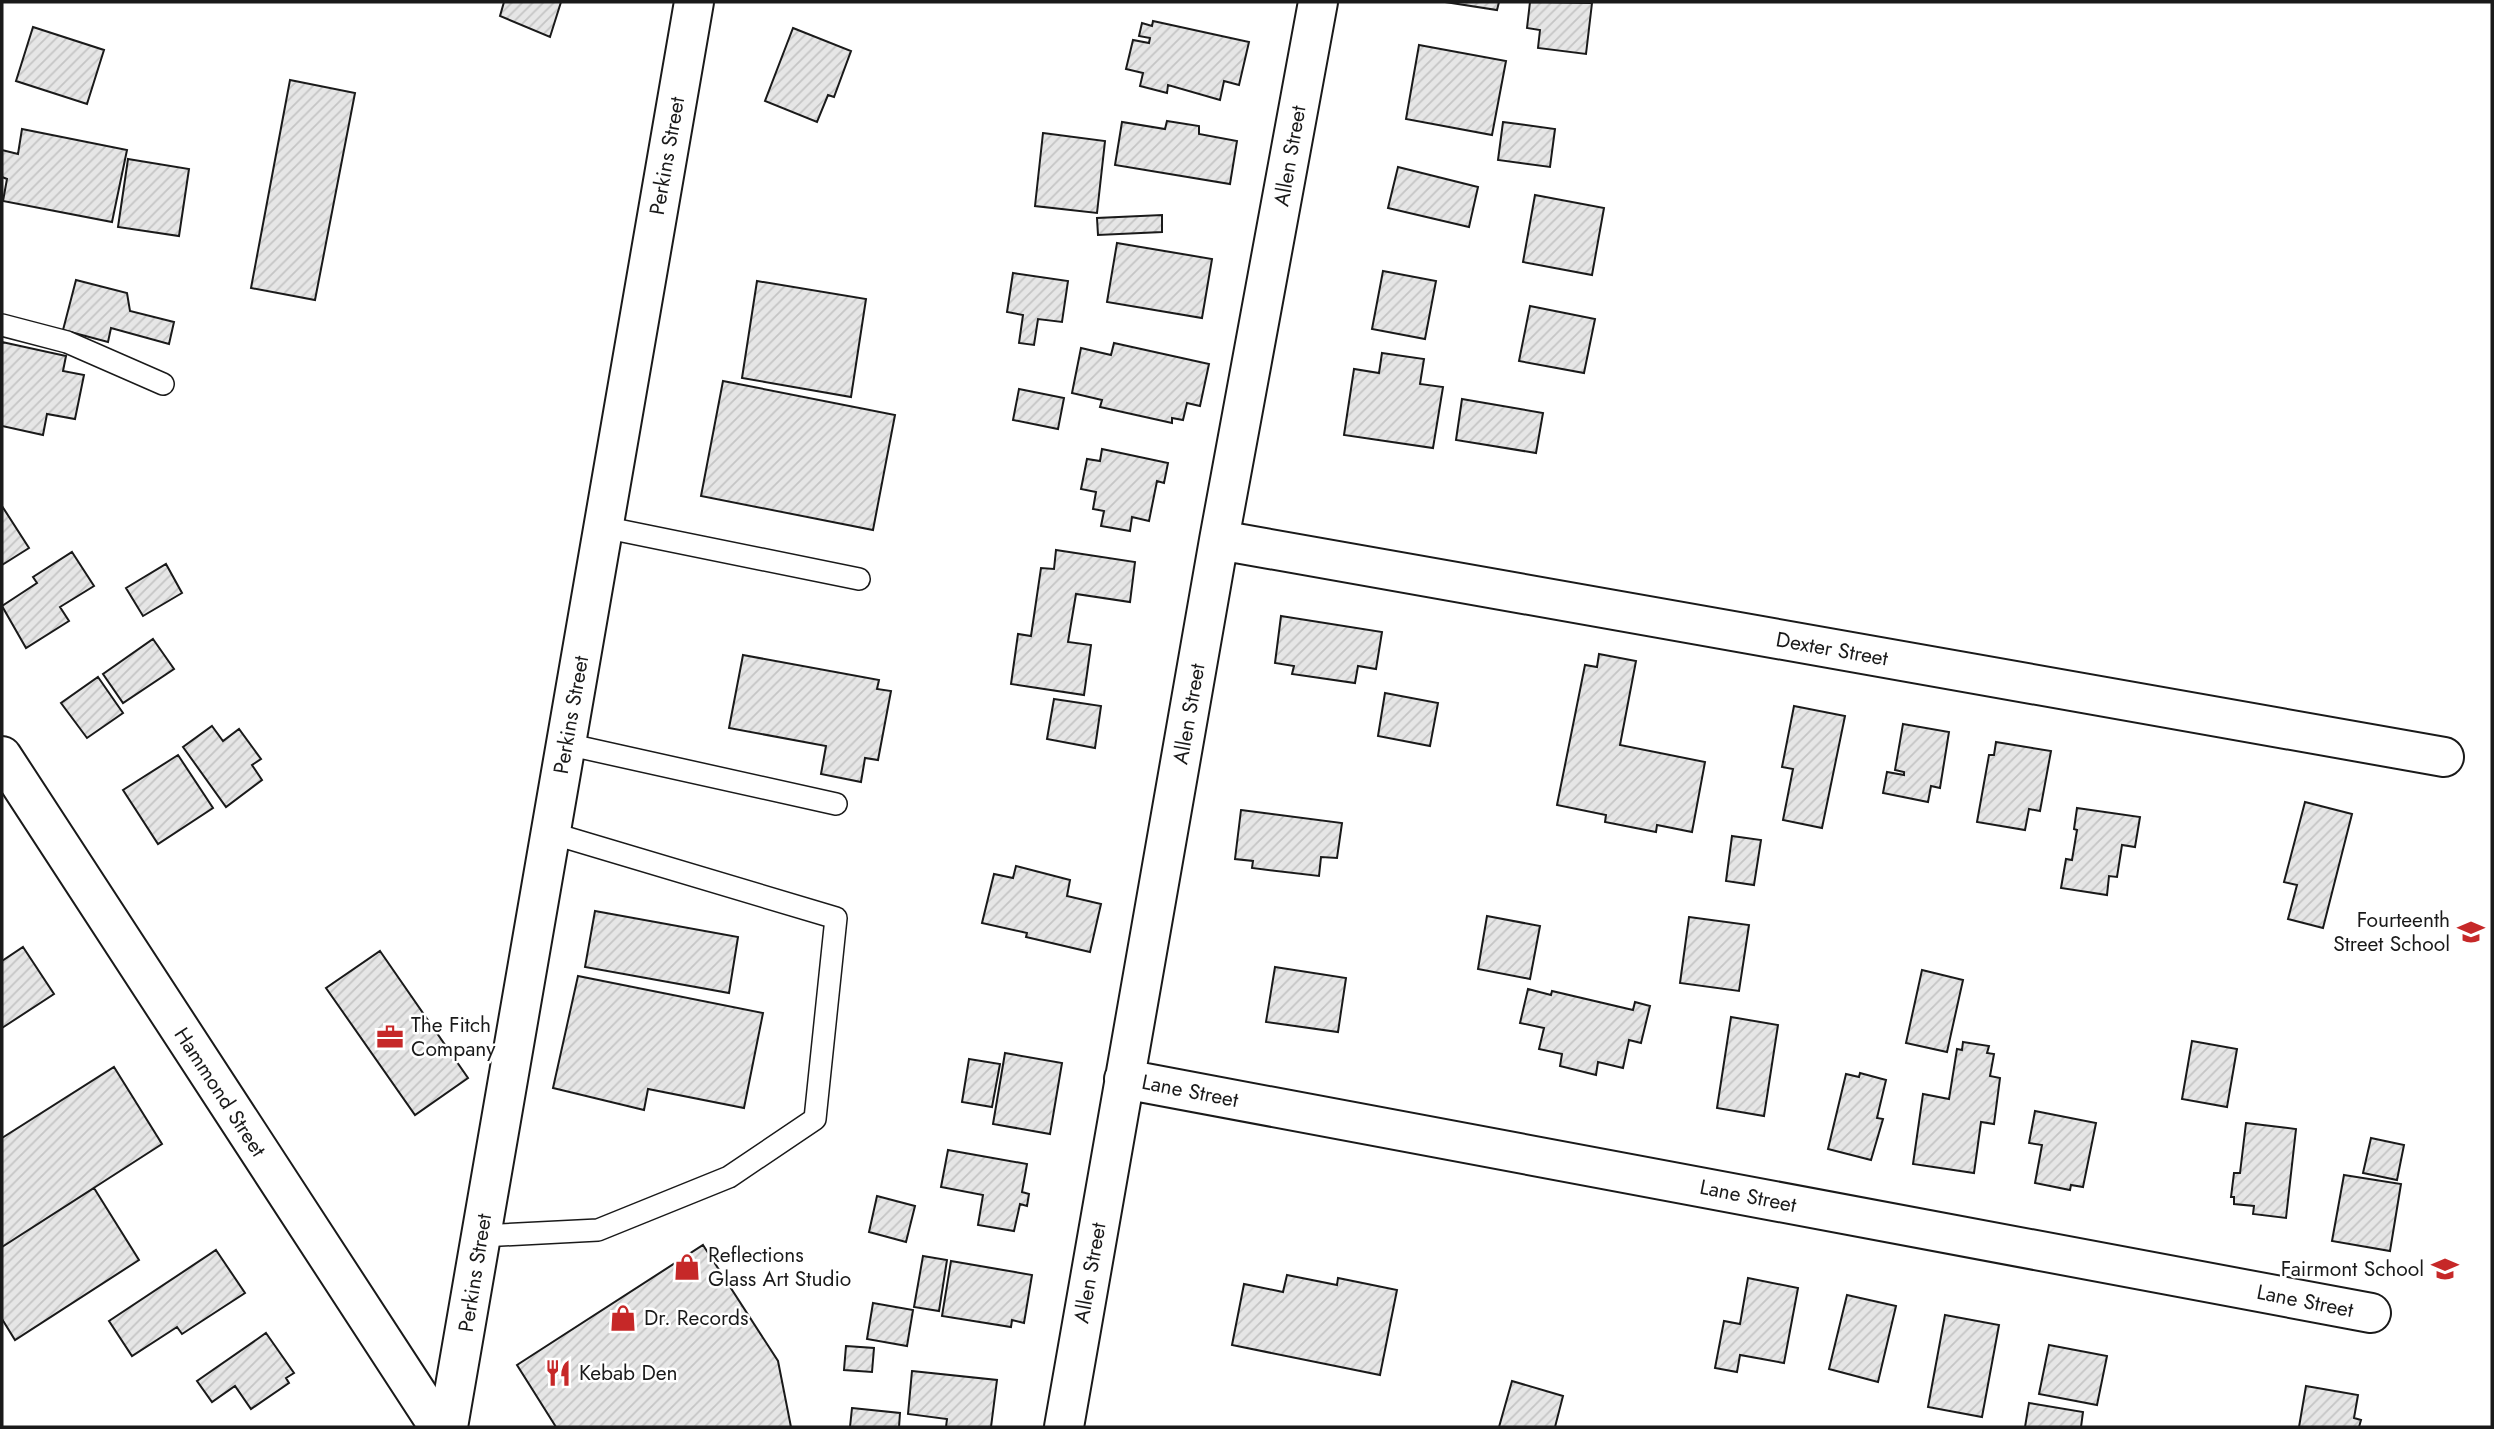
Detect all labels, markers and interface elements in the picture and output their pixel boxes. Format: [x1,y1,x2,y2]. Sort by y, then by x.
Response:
street label: Perkins Street [642,95,692,217]
street label: Allen Street [1266,103,1314,209]
street label: Dexter Street [1774,624,1890,674]
street label: Perkins Street [546,654,596,776]
street label: Allen Street [1165,661,1213,767]
place label: Fourteenth Street School [2333,905,2450,959]
school or university icon: Fourteenth Street School [2456,917,2486,947]
place label: The Fitch Company [411,1010,496,1064]
street label: Hammond Street [167,1021,273,1163]
office icon: The Fitch Company [375,1022,405,1052]
street label: Lane Street [1139,1067,1241,1115]
street label: Lane Street [1697,1172,1799,1220]
street label: Perkins Street [451,1212,499,1334]
street label: Allen Street [1066,1220,1114,1326]
place label: Reflections Glass Art Studio [708,1240,851,1294]
shop icon: Reflections Glass Art Studio [672,1252,702,1282]
place label: Fairmont School [2281,1254,2424,1284]
school or university icon: Fairmont School [2430,1254,2460,1284]
street label: Lane Street [2254,1277,2356,1325]
shop icon: Dr. Records [608,1303,638,1333]
place label: Dr. Records [644,1303,749,1333]
restaurant icon: Kebab Den [543,1358,573,1388]
place label: Kebab Den [579,1358,678,1388]

